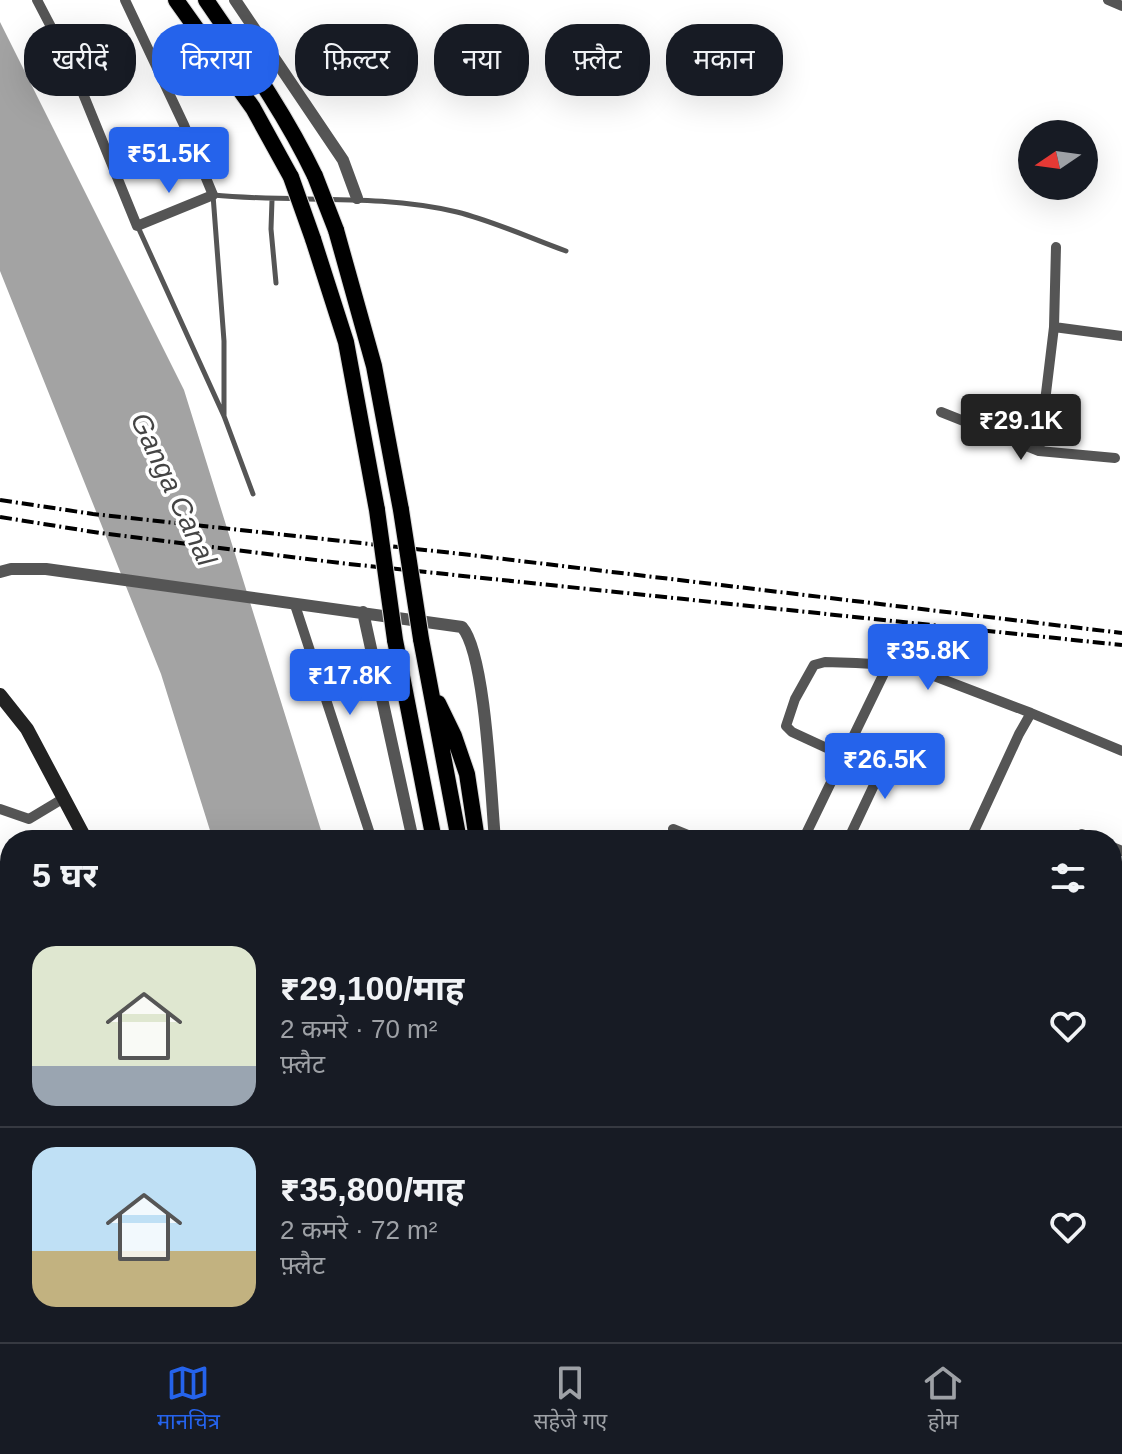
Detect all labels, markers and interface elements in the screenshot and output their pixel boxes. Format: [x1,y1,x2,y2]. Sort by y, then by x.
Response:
chip: खरीदें [24,24,136,96]
chip: किराया [152,24,279,96]
chip: फ़िल्टर [295,24,418,96]
chip: नया [434,24,529,96]
chip: फ़्लैट [545,24,650,96]
chip: मकान [666,24,783,96]
north arrow [1018,120,1098,200]
map controls [1018,120,1098,200]
pin: ₹51.5K [104,127,234,195]
text: ₹51.5K [127,138,211,168]
pin: ₹29.1K [956,394,1086,462]
text: ₹29.1K [979,405,1063,435]
water label: Ganga Canal [125,408,223,571]
pin: ₹35.8K [863,624,993,692]
text: ₹35.8K [886,635,970,665]
pin: ₹17.8K [285,649,415,717]
text: ₹17.8K [308,660,392,690]
pin: ₹26.5K [820,733,950,801]
text: ₹26.5K [843,744,927,774]
text: 5 घर [32,856,97,894]
icon: filters [1046,856,1090,900]
text: ₹29,100/माह [280,969,464,1007]
icon: home [96,978,192,1074]
icon: heart [1046,1004,1090,1048]
text: 2 कमरे · 70 m² [280,1014,437,1044]
text: फ़्लैट [280,1049,325,1079]
text: ₹35,800/माह [280,1170,464,1208]
icon: home [96,1179,192,1275]
icon: heart [1046,1205,1090,1249]
text: 2 कमरे · 72 m² [280,1215,437,1245]
text: फ़्लैट [280,1250,325,1280]
tab: मानचित्र [157,1361,220,1438]
tab: सहेजे गए [534,1361,607,1438]
tab: होम [921,1361,965,1438]

